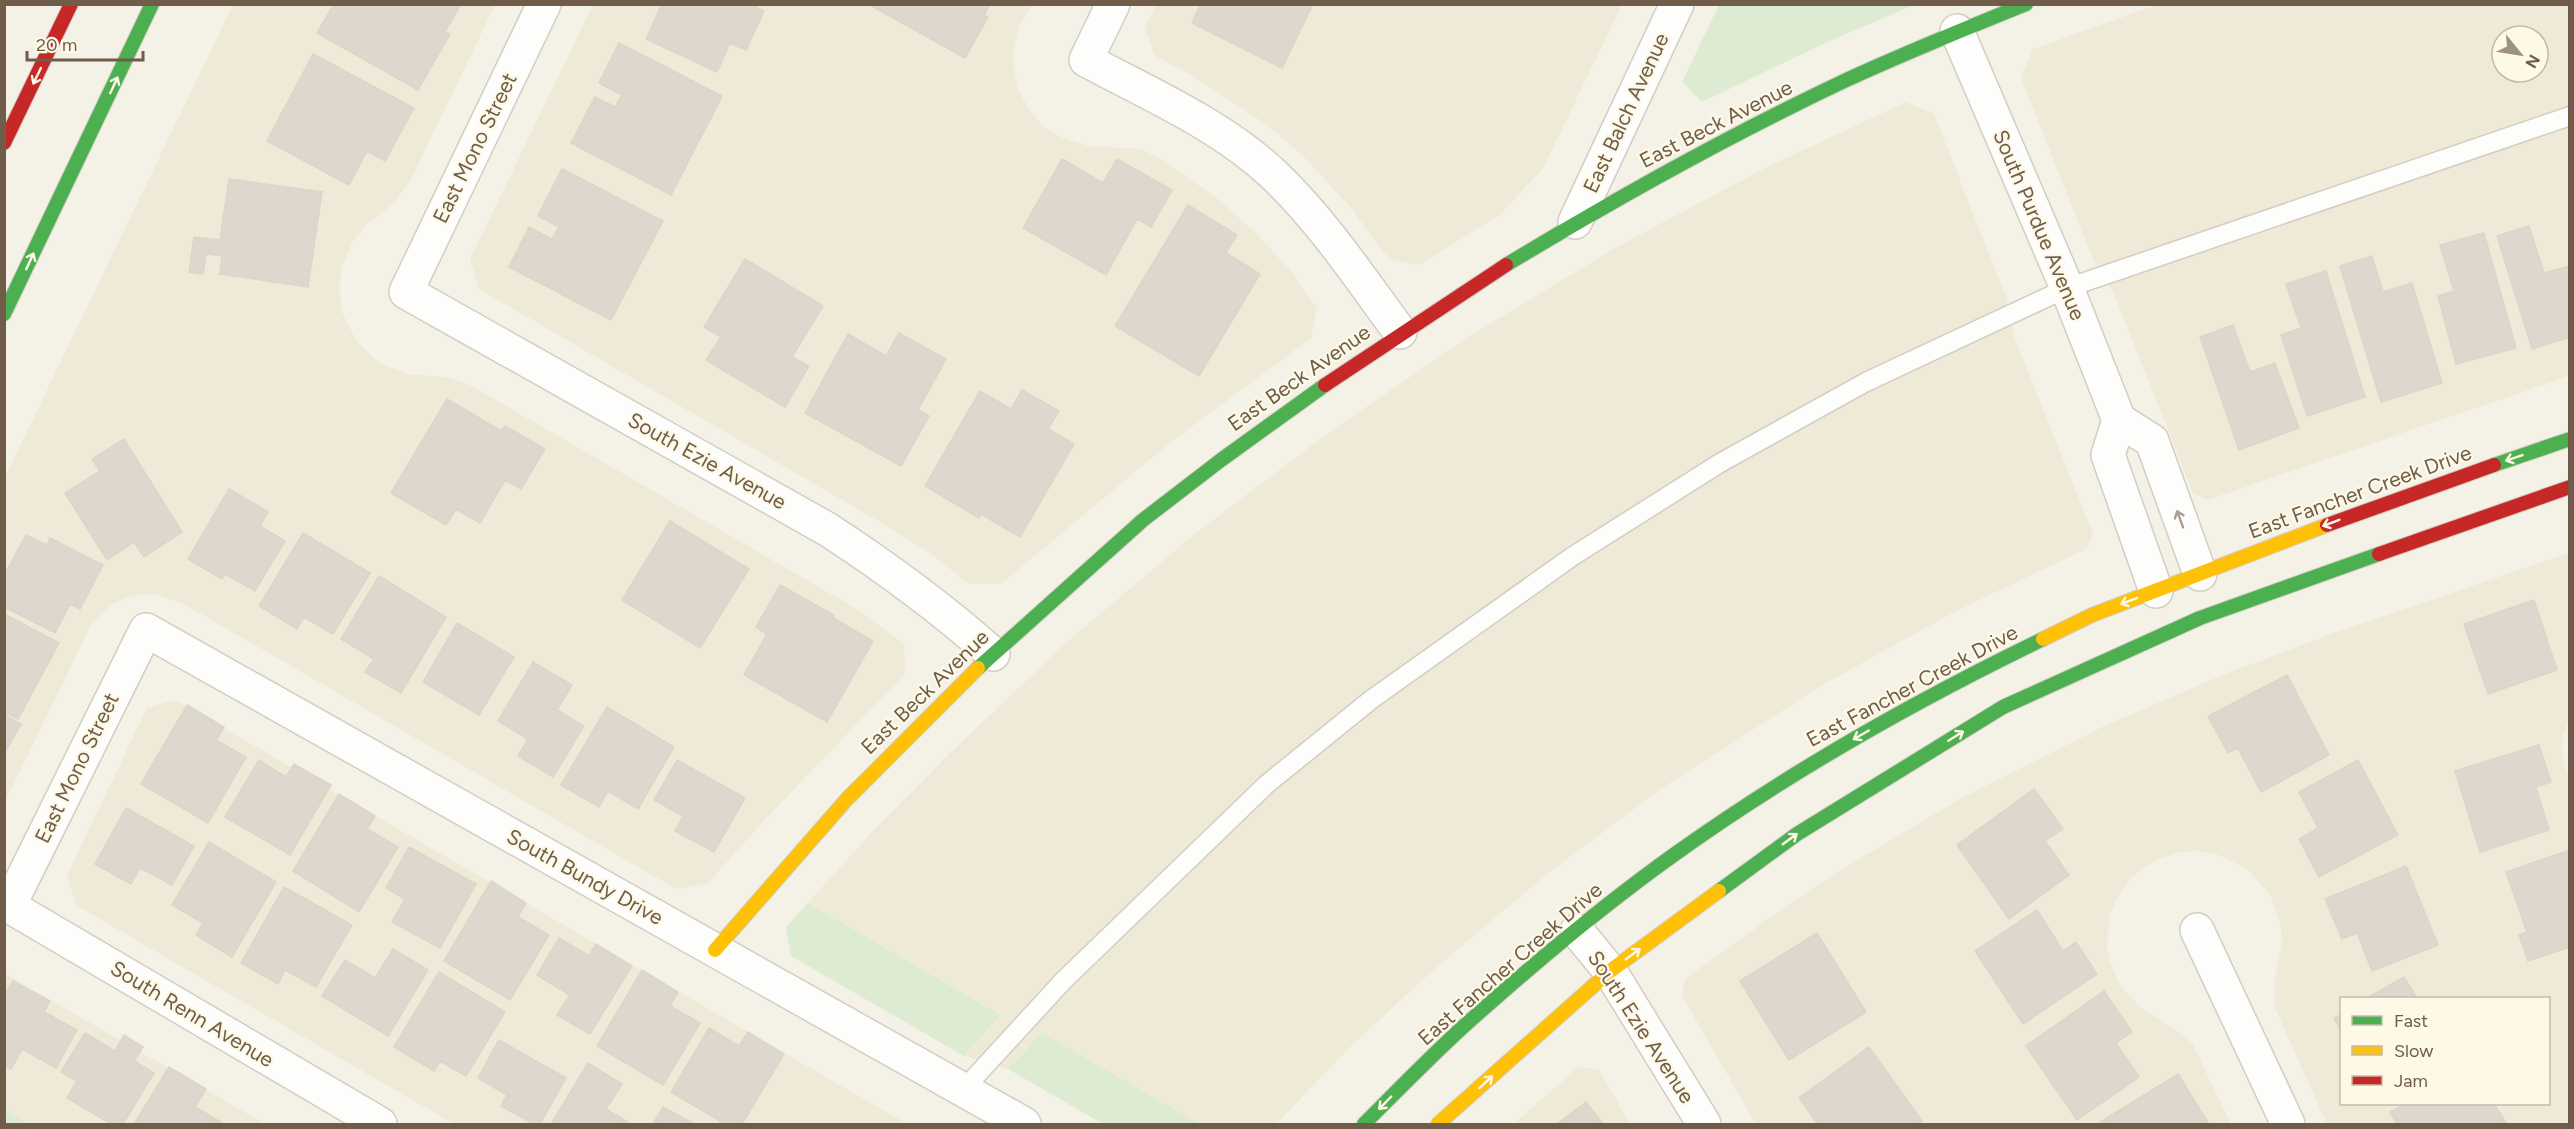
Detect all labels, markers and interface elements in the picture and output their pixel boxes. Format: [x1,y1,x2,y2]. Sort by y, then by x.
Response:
scale bar [27,24,142,62]
north arrow [2490,24,2550,84]
street label: East Balch Avenue [1578,29,1674,197]
text: 20 m [36,34,77,56]
text: N [2521,51,2544,71]
one-way arrow [30,67,42,85]
street label: East Mono Street [427,69,522,227]
street label: East Beck Avenue [1635,74,1796,173]
one-way arrow [108,76,120,94]
street label: South Purdue Avenue [1988,126,2091,324]
one-way arrow [24,252,36,270]
street label: East Beck Avenue [1223,319,1375,436]
street label: South Ezie Avenue [624,407,791,514]
street label: East Fancher Creek Drive [2245,439,2475,544]
one-way arrow [2505,454,2524,465]
one-way arrow [2174,510,2185,529]
one-way arrow [2322,519,2340,530]
one-way arrow [2120,597,2139,608]
street label: East Fancher Creek Drive [1802,619,2022,752]
street label: East Beck Avenue [856,624,994,759]
street label: East Mono Street [29,689,124,847]
one-way arrow [1853,729,1870,741]
one-way arrow [1947,729,1964,741]
street label: South Bundy Drive [503,823,668,930]
one-way arrow [1782,833,1798,845]
street label: East Fancher Creek Drive [1413,877,1607,1050]
street label: South Ezie Avenue [1583,946,1700,1108]
one-way arrow [1625,948,1641,961]
street label: South Renn Avenue [106,955,278,1072]
legend [2340,997,2550,1105]
text: Fast [2394,1010,2428,1032]
text: Slow [2394,1040,2433,1062]
text: Jam [2394,1070,2428,1092]
one-way arrow [1478,1075,1493,1089]
one-way arrow [1377,1096,1392,1111]

